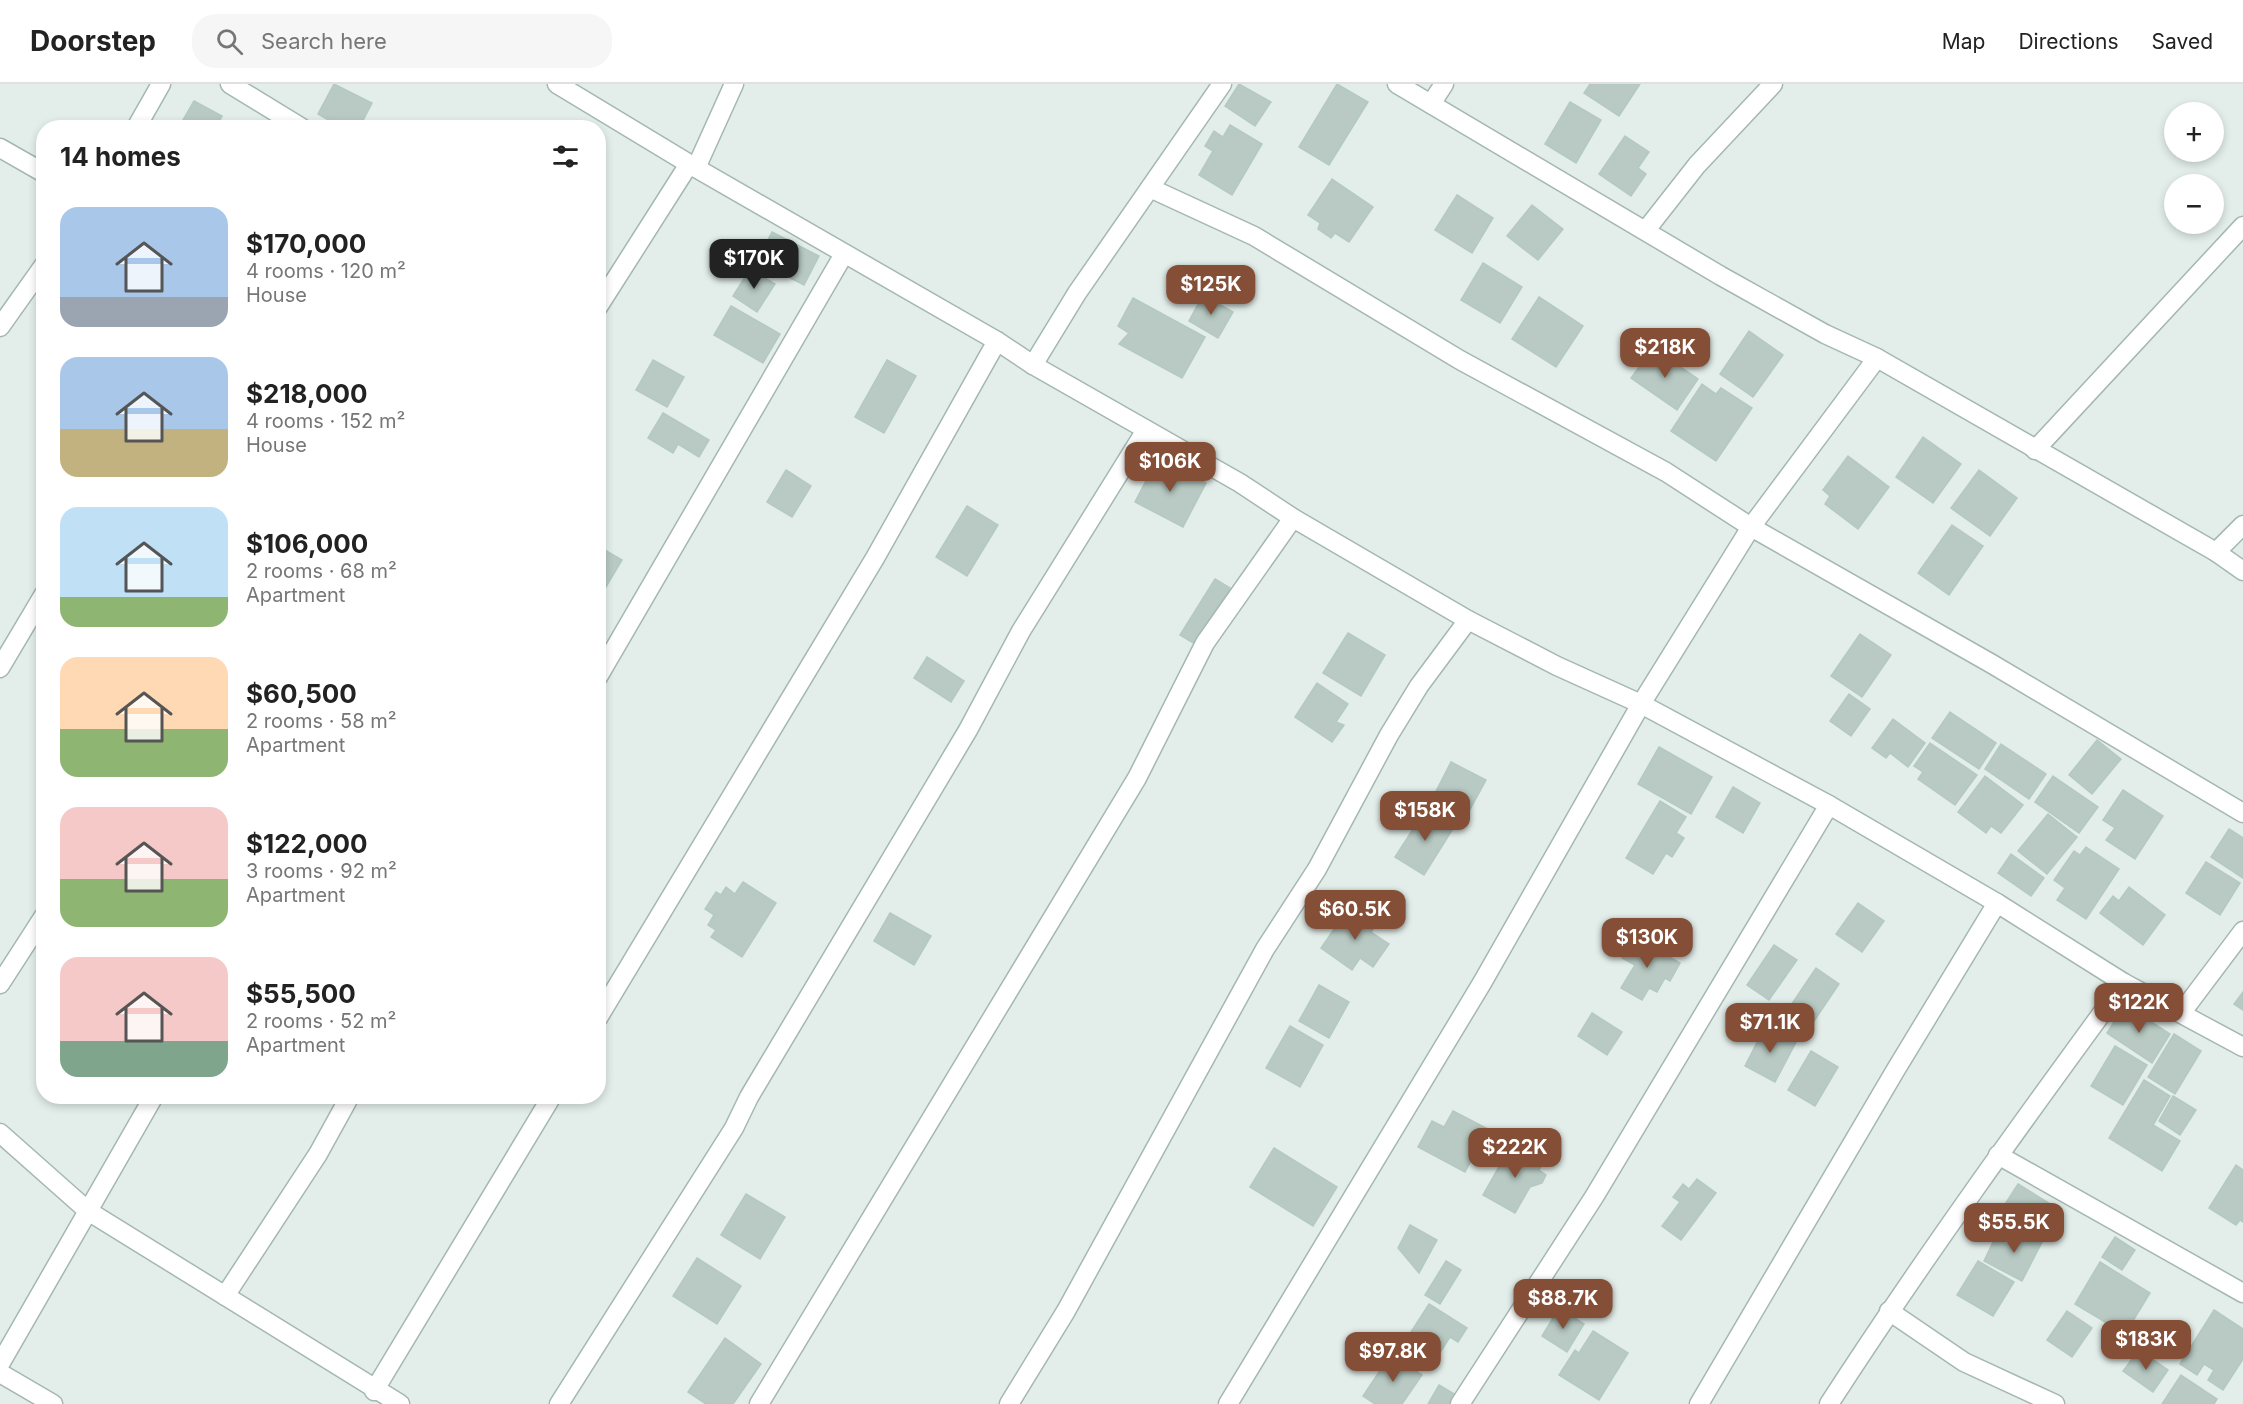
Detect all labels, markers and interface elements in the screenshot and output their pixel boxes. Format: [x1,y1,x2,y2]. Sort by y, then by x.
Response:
search box [192,14,612,68]
text: Doorstep [30,24,156,58]
icon: search [213,25,246,58]
text: Search here [261,28,387,54]
text: Map [1942,29,1985,54]
text: Directions [2018,29,2119,54]
text: Saved [2152,29,2213,54]
map controls [2164,102,2224,234]
button: + [2164,102,2224,162]
icon: filters [549,140,582,173]
text: 14 homes [60,141,181,172]
button: − [2164,174,2224,234]
text: $170,000 [246,228,366,259]
icon: home [108,231,180,303]
pin: $170K [712,239,796,290]
text: $170K [724,246,784,270]
text: 4 rooms · 120 m² [246,259,406,283]
pin: $125K [1169,265,1253,316]
text: $125K [1180,272,1242,296]
text: House [246,283,307,307]
pin: $218K [1623,328,1707,379]
text: $218K [1634,335,1696,359]
text: $218,000 [246,378,368,409]
icon: home [108,381,180,453]
text: 4 rooms · 152 m² [246,409,405,433]
text: House [246,433,307,457]
pin: $106K [1128,442,1212,493]
text: $106K [1139,449,1201,473]
text: $106,000 [246,528,368,559]
icon: home [108,531,180,603]
text: 2 rooms · 68 m² [246,559,397,583]
text: Apartment [246,583,345,607]
text: $60,500 [246,678,357,709]
icon: home [108,681,180,753]
text: 2 rooms · 58 m² [246,709,397,733]
text: Apartment [246,733,345,757]
pin: $158K [1383,791,1467,842]
text: $158K [1394,798,1456,822]
text: $122,000 [246,828,368,859]
icon: home [108,831,180,903]
text: 3 rooms · 92 m² [246,859,397,883]
text: Apartment [246,883,345,907]
pin: $60.5K [1306,890,1404,941]
text: $60.5K [1319,897,1391,921]
pin: $130K [1605,918,1689,969]
text: $130K [1616,925,1678,949]
text: $55,500 [246,978,356,1009]
icon: home [108,981,180,1053]
pin: $122K [2097,983,2181,1034]
text: $122K [2108,990,2170,1014]
pin: $71.1K [1721,1003,1819,1054]
text: 2 rooms · 52 m² [246,1009,396,1033]
text: $71.1K [1739,1010,1801,1034]
text: Apartment [246,1033,345,1057]
pin: $222K [1473,1128,1557,1179]
text: $222K [1482,1135,1548,1159]
pin: $55.5K [1965,1203,2063,1254]
text: $55.5K [1978,1210,2050,1234]
pin: $88.7K [1514,1279,1612,1330]
text: $88.7K [1528,1286,1598,1310]
pin: $183K [2104,1320,2188,1371]
text: $183K [2115,1327,2177,1351]
pin: $97.8K [1344,1332,1442,1383]
text: $97.8K [1359,1339,1427,1363]

